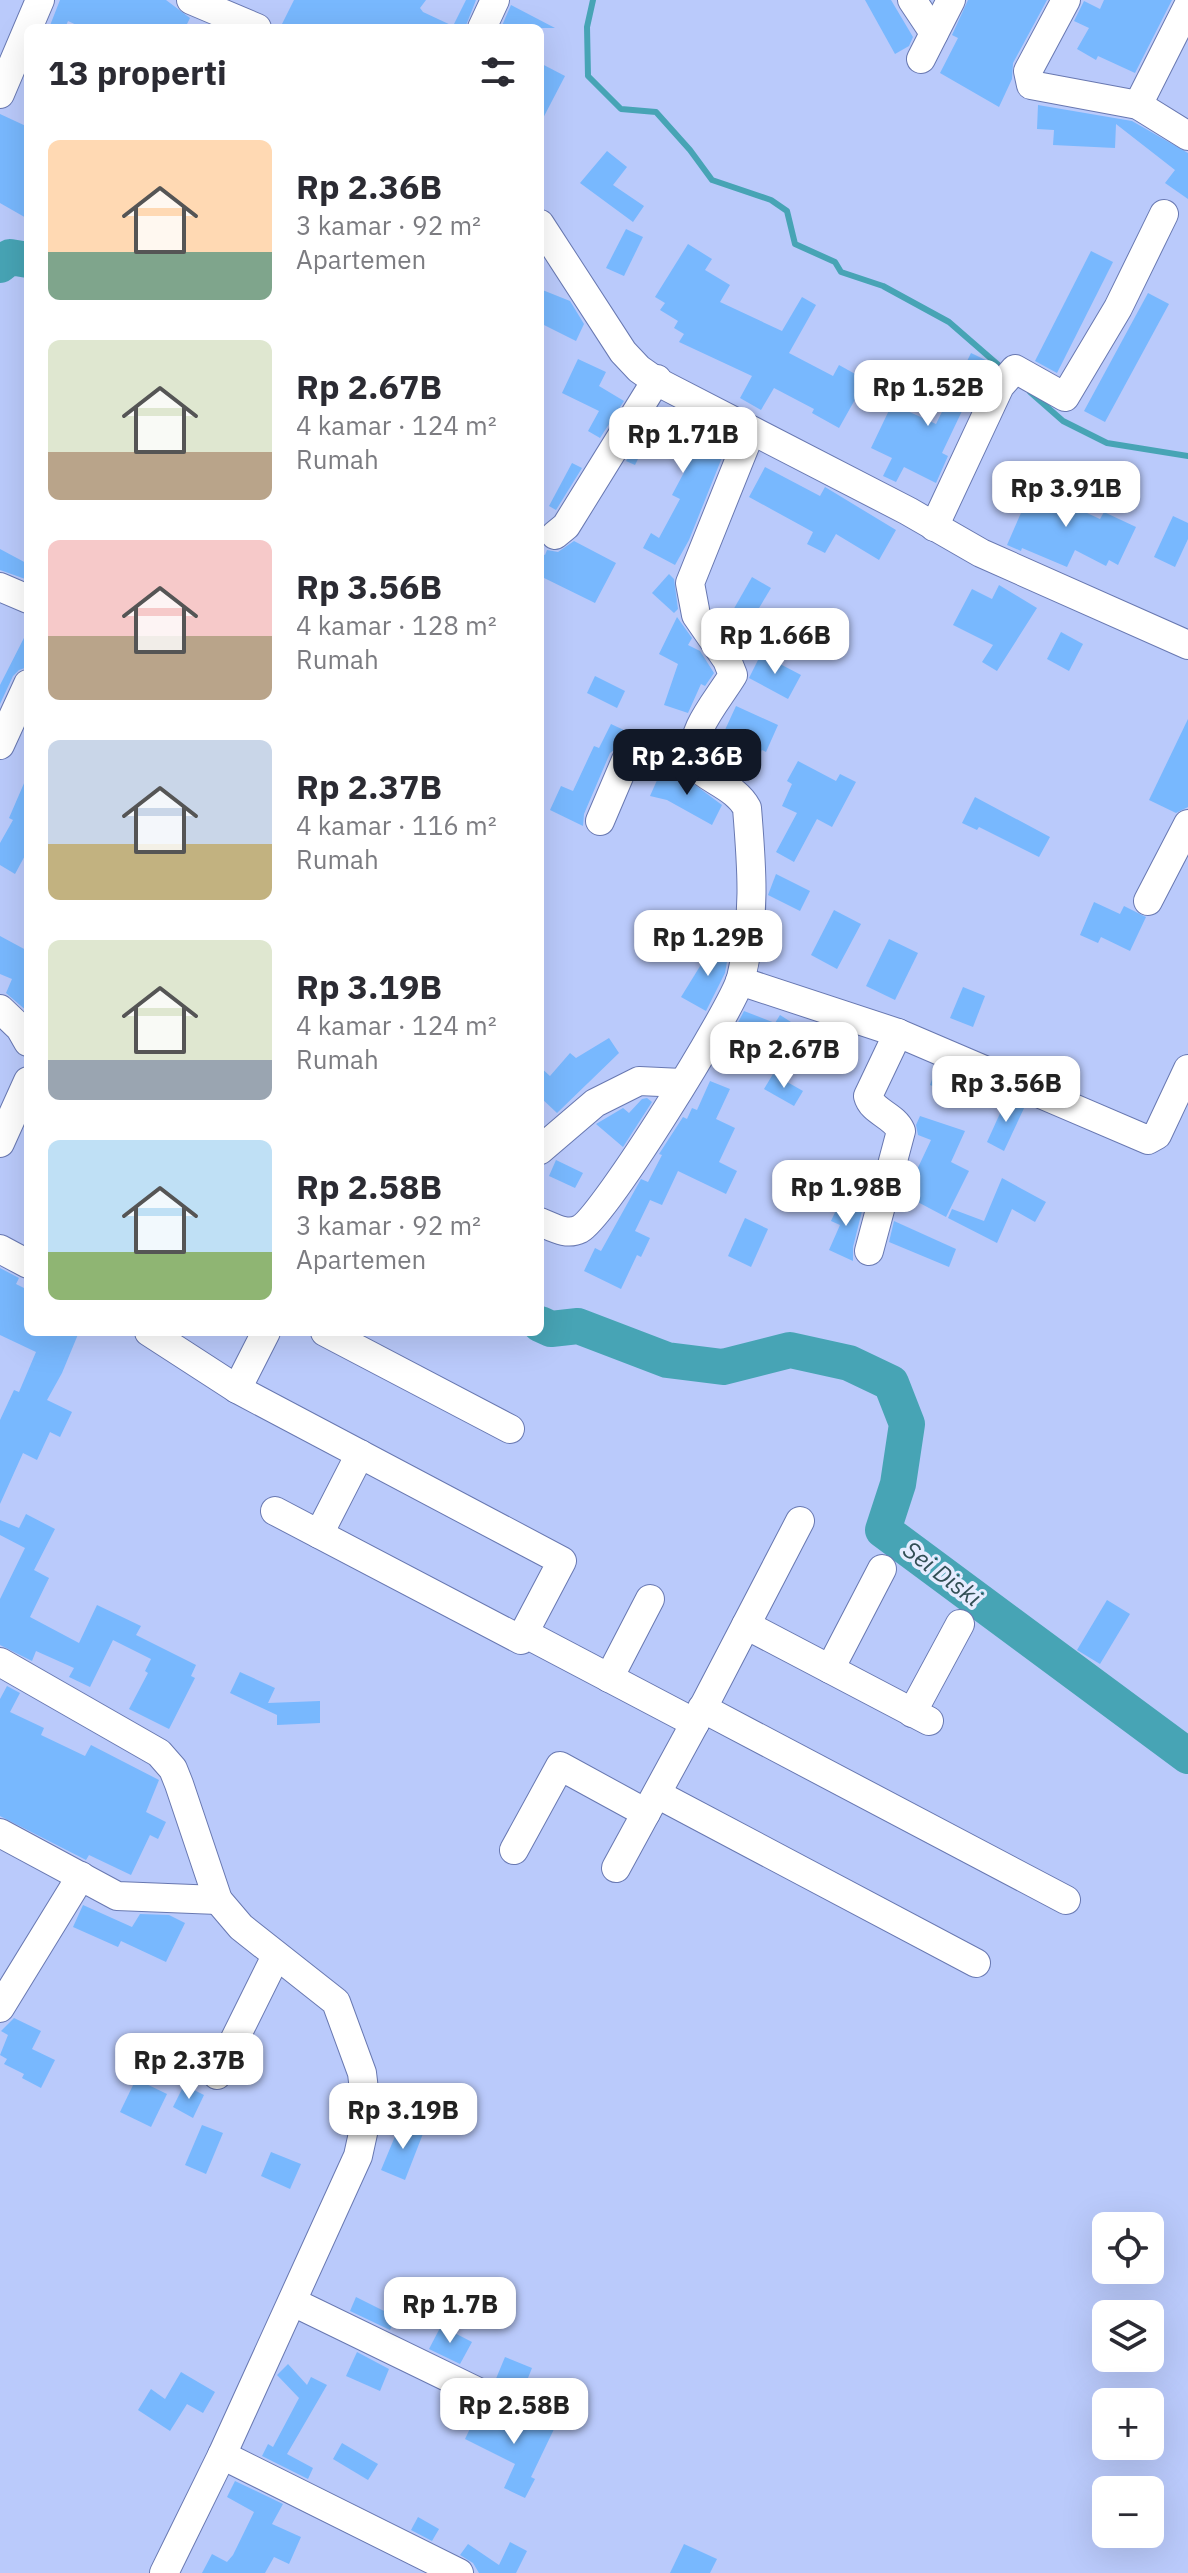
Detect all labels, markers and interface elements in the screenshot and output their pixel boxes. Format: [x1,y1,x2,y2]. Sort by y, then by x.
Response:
text: 13 properti [48,50,227,94]
icon: filters [476,50,520,94]
text: Rp 2.36B [296,164,442,208]
icon: home [112,172,208,268]
text: 3 kamar · 92 m² [296,208,481,242]
text: Apartemen [296,242,426,276]
pin: Rp 1.52B [845,360,1011,428]
text: Rp 2.67B [296,364,442,408]
text: Rp 1.52B [872,369,984,403]
icon: home [112,372,208,468]
pin: Rp 1.71B [600,407,766,475]
text: 4 kamar · 124 m² [296,408,497,442]
text: Rp 1.71B [627,416,739,450]
text: Rumah [296,442,379,476]
pin: Rp 3.91B [983,461,1149,529]
text: Rp 3.91B [1010,470,1122,504]
text: Rp 3.56B [296,564,442,608]
icon: home [112,572,208,668]
text: 4 kamar · 128 m² [296,608,497,642]
pin: Rp 1.66B [692,608,858,676]
text: Rp 1.66B [719,617,831,651]
text: Rumah [296,642,379,676]
pin: Rp 2.36B [604,729,770,797]
text: Rp 2.36B [631,738,743,772]
text: Rp 2.37B [296,764,442,808]
icon: home [112,772,208,868]
text: 4 kamar · 116 m² [296,808,497,842]
text: Rumah [296,842,379,876]
pin: Rp 1.29B [625,910,791,978]
text: Rp 1.29B [652,919,764,953]
text: Rp 3.19B [296,964,442,1008]
icon: home [112,972,208,1068]
text: 4 kamar · 124 m² [296,1008,497,1042]
pin: Rp 2.67B [701,1022,867,1090]
text: Rp 2.67B [728,1031,840,1065]
text: Rumah [296,1042,379,1076]
pin: Rp 3.56B [923,1056,1089,1124]
text: Rp 3.56B [950,1065,1062,1099]
pin: Rp 1.98B [763,1160,929,1228]
text: Rp 2.58B [296,1164,442,1208]
text: Rp 1.98B [790,1169,902,1203]
icon: home [112,1172,208,1268]
text: 3 kamar · 92 m² [296,1208,481,1242]
text: Apartemen [296,1242,426,1276]
water label: Sei Diski [897,1533,989,1614]
pin: Rp 2.37B [106,2033,272,2101]
text: Rp 2.37B [133,2042,245,2076]
pin: Rp 3.19B [320,2083,486,2151]
text: Rp 3.19B [347,2092,459,2126]
map controls [1092,2212,1164,2548]
button: locate [1092,2212,1164,2284]
pin: Rp 1.7B [376,2277,524,2345]
text: Rp 1.7B [402,2286,498,2320]
button: layers [1092,2300,1164,2372]
pin: Rp 2.58B [431,2378,597,2446]
text: Rp 2.58B [458,2387,570,2421]
button: + [1092,2388,1164,2460]
button: − [1092,2476,1164,2548]

